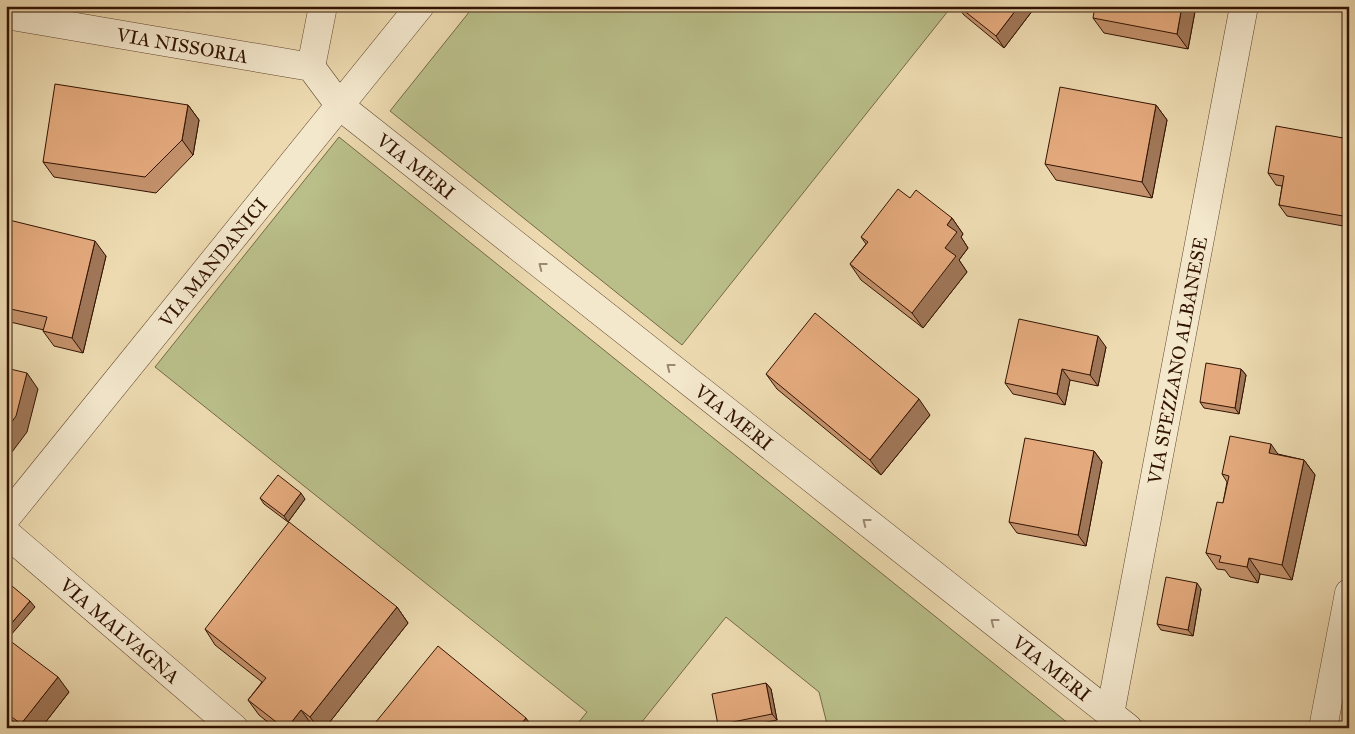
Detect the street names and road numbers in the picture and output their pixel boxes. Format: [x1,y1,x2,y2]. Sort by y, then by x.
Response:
street label: VIA NISSORIA [114,23,250,68]
street label: VIA MERI [371,128,459,204]
street label: VIA MANDANICI [154,193,272,332]
street label: VIA SPEZZANO ALBANESE [1143,234,1212,487]
street label: VIA MERI [689,379,777,455]
street label: VIA MALVAGNA [54,573,184,688]
street label: VIA MERI [1007,630,1095,706]

